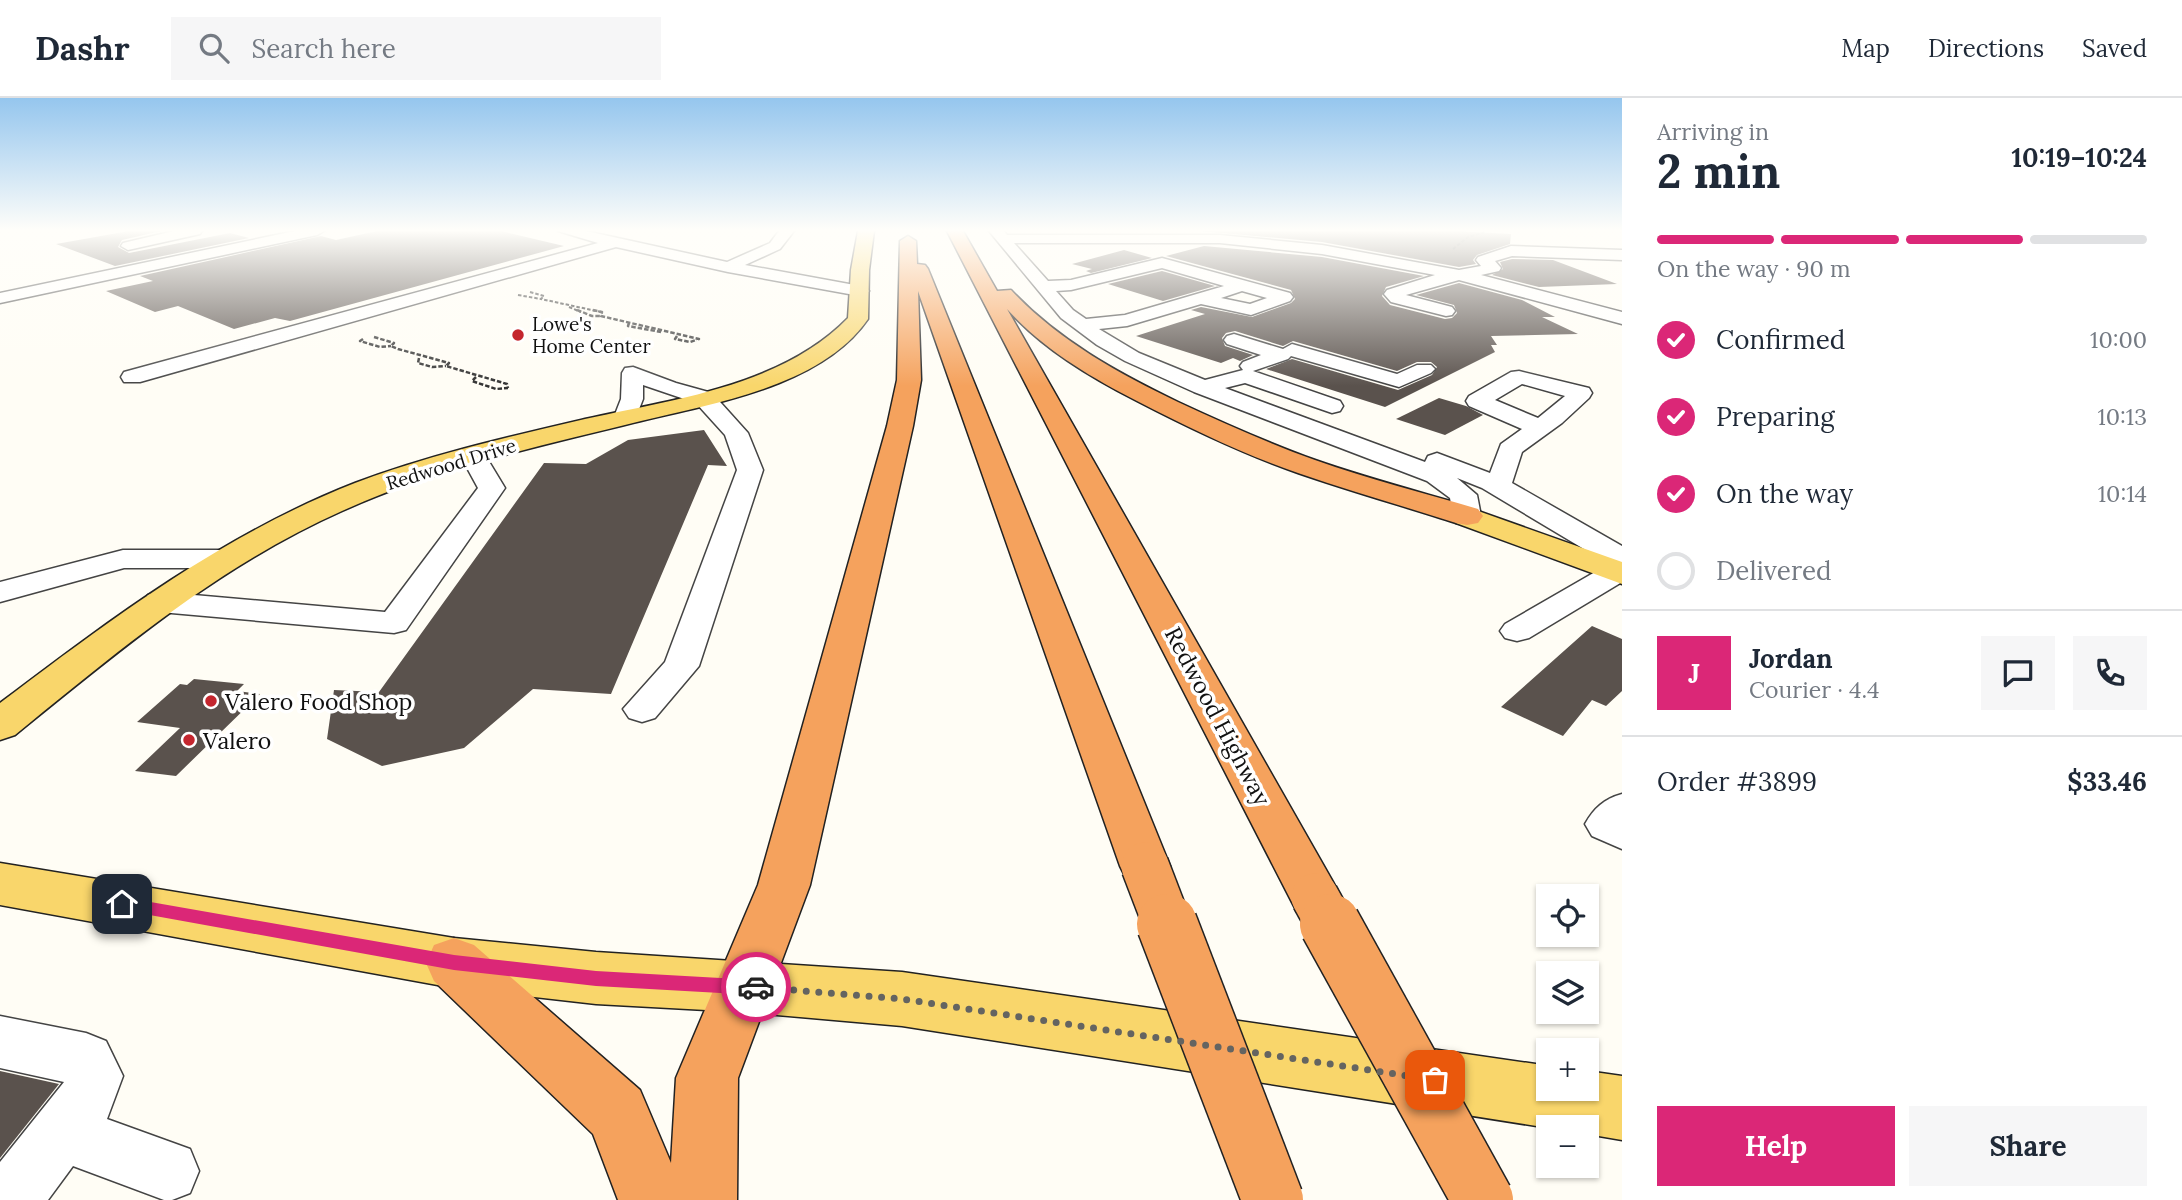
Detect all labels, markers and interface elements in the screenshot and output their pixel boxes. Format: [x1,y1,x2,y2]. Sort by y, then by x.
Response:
search box [171,17,661,80]
text: Dashr [35,27,129,69]
icon: search [195,29,233,67]
text: Search here [251,32,396,65]
text: Map [1841,33,1890,64]
text: Directions [1928,33,2044,64]
text: Saved [2082,33,2147,64]
text: Arriving in [1657,117,1769,146]
text: 10:19–10:24 [2012,141,2147,174]
text: 2 min [1657,142,1780,201]
text: On the way · 90 m [1657,254,1850,283]
place label: Lowe's Home Center [532,312,651,358]
icon: check [1657,321,1695,359]
text: Confirmed [1716,323,1845,356]
text: 10:00 [2090,325,2147,354]
marker: Lowe's Home Center [510,327,526,343]
icon: check [1657,398,1695,436]
text: Preparing [1716,400,1835,433]
text: 10:13 [2097,402,2147,431]
street label: Redwood Drive [383,433,519,495]
icon: check [1657,475,1695,513]
text: On the way [1716,477,1853,510]
text: 10:14 [2098,479,2147,508]
text: Delivered [1716,554,1832,587]
street label: Redwood Highway [1159,622,1278,811]
button: chat [1981,636,2055,710]
button: phone [2073,636,2147,710]
text: Jordan [1749,642,1833,675]
text: J [1688,657,1700,690]
text: Courier · 4.4 [1749,675,1880,704]
place label: Valero Food Shop [224,687,412,716]
marker: Valero Food Shop [203,693,219,709]
place label: Valero [202,726,271,755]
marker: Valero [181,732,197,748]
text: Order #3899 [1657,765,1817,798]
text: $33.46 [2067,765,2147,798]
pin [92,874,152,934]
map controls [1536,884,1599,1178]
button: locate [1536,884,1599,947]
icon: home [103,885,141,923]
courier [721,952,791,1022]
button: layers [1536,961,1599,1024]
icon: car [737,968,775,1006]
button: + [1536,1038,1599,1101]
pin [1405,1050,1465,1110]
icon: bag [1416,1061,1454,1099]
button: Help [1657,1106,1895,1186]
button: Share [1909,1106,2147,1186]
button: − [1536,1115,1599,1178]

